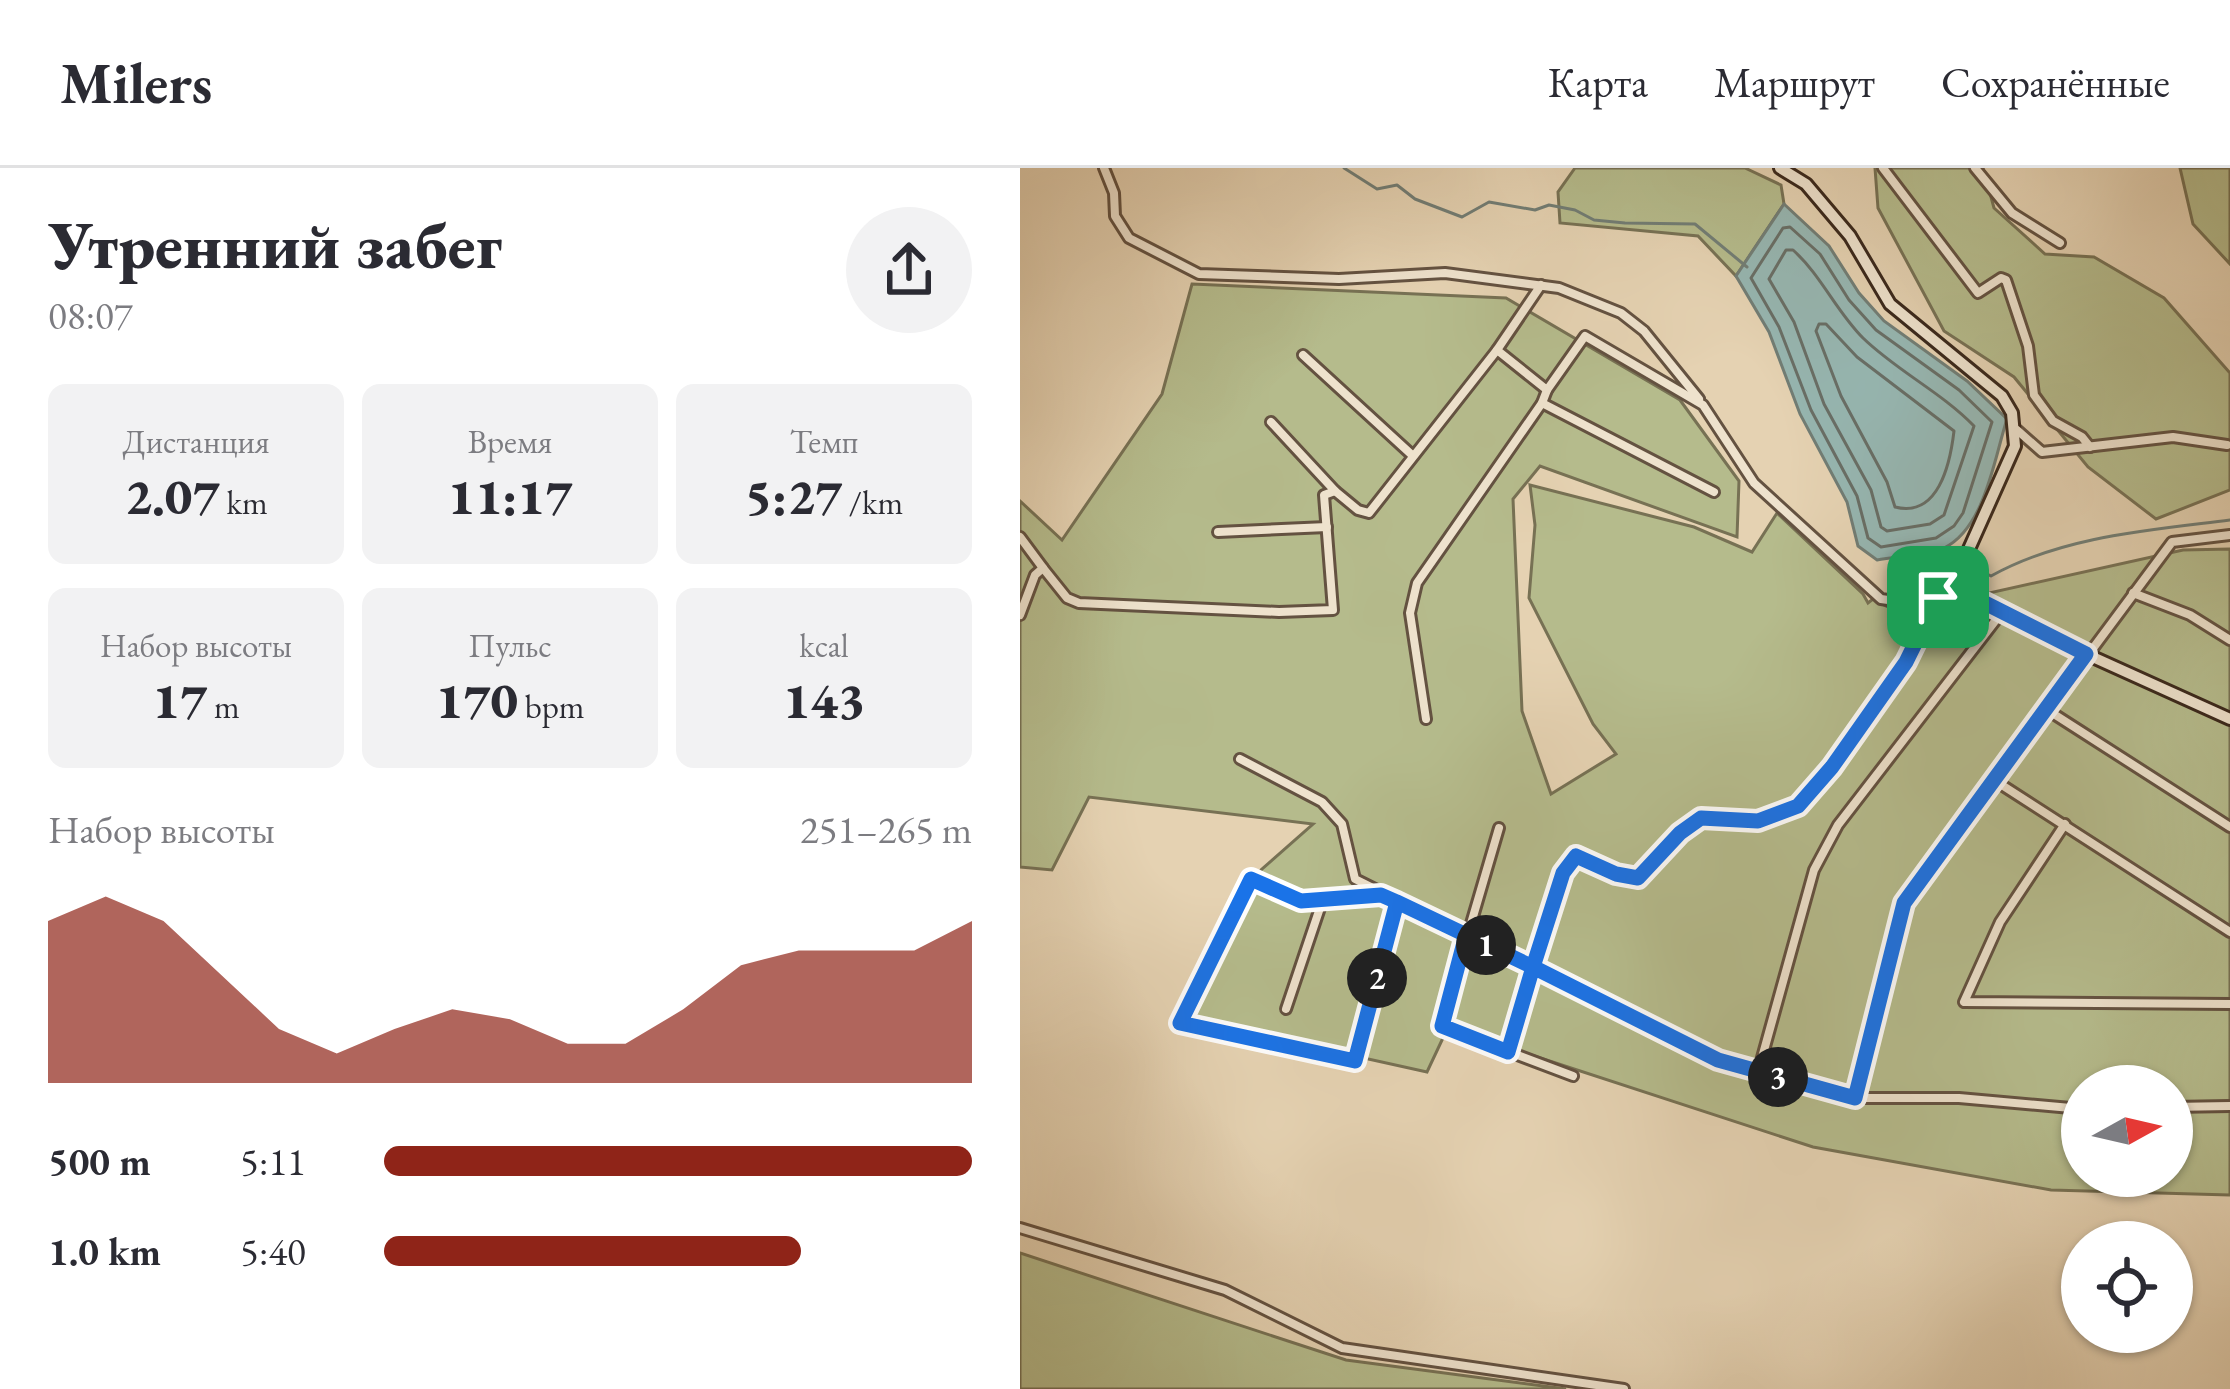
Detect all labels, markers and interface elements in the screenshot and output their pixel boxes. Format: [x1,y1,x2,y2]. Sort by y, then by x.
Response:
text: Milers [60,46,212,120]
text: Карта [1548,55,1648,110]
text: Маршрут [1714,55,1875,110]
text: Сохранённые [1941,55,2170,110]
text: Утренний забег [48,202,502,288]
button: share [846,207,972,333]
text: 08:07 [48,290,133,341]
text: Дистанция [122,420,270,463]
text: Время [468,420,552,463]
text: Темп [790,420,858,463]
text: 2.07 [124,463,220,529]
text: 11:17 [448,463,572,529]
text: 5:27 [745,463,842,529]
text: km [220,481,268,524]
text: /km [842,481,903,524]
pin [1887,546,1989,648]
icon: arrive [1905,564,1971,630]
text: Набор высоты [100,624,292,667]
text: Пульс [468,624,552,667]
text: kcal [799,624,849,667]
text: 17 [152,667,207,733]
text: 170 [435,667,518,733]
text: 143 [783,667,865,733]
text: m [207,685,240,728]
text: bpm [518,685,585,728]
text: Набор высоты [48,804,275,855]
text: 251–265 m [800,804,972,855]
pin: 1 [1456,915,1516,975]
text: 1 [1477,923,1495,966]
pin: 2 [1347,948,1407,1008]
text: 2 [1368,956,1386,999]
pin: 3 [1748,1047,1808,1107]
text: 3 [1769,1055,1787,1098]
north arrow [2061,1065,2193,1197]
map controls [2061,1065,2193,1353]
text: 500 m [48,1136,151,1187]
text: 5:11 [240,1136,306,1187]
button: locate [2061,1221,2193,1353]
text: 1.0 km [48,1226,161,1277]
text: 5:40 [240,1226,306,1277]

